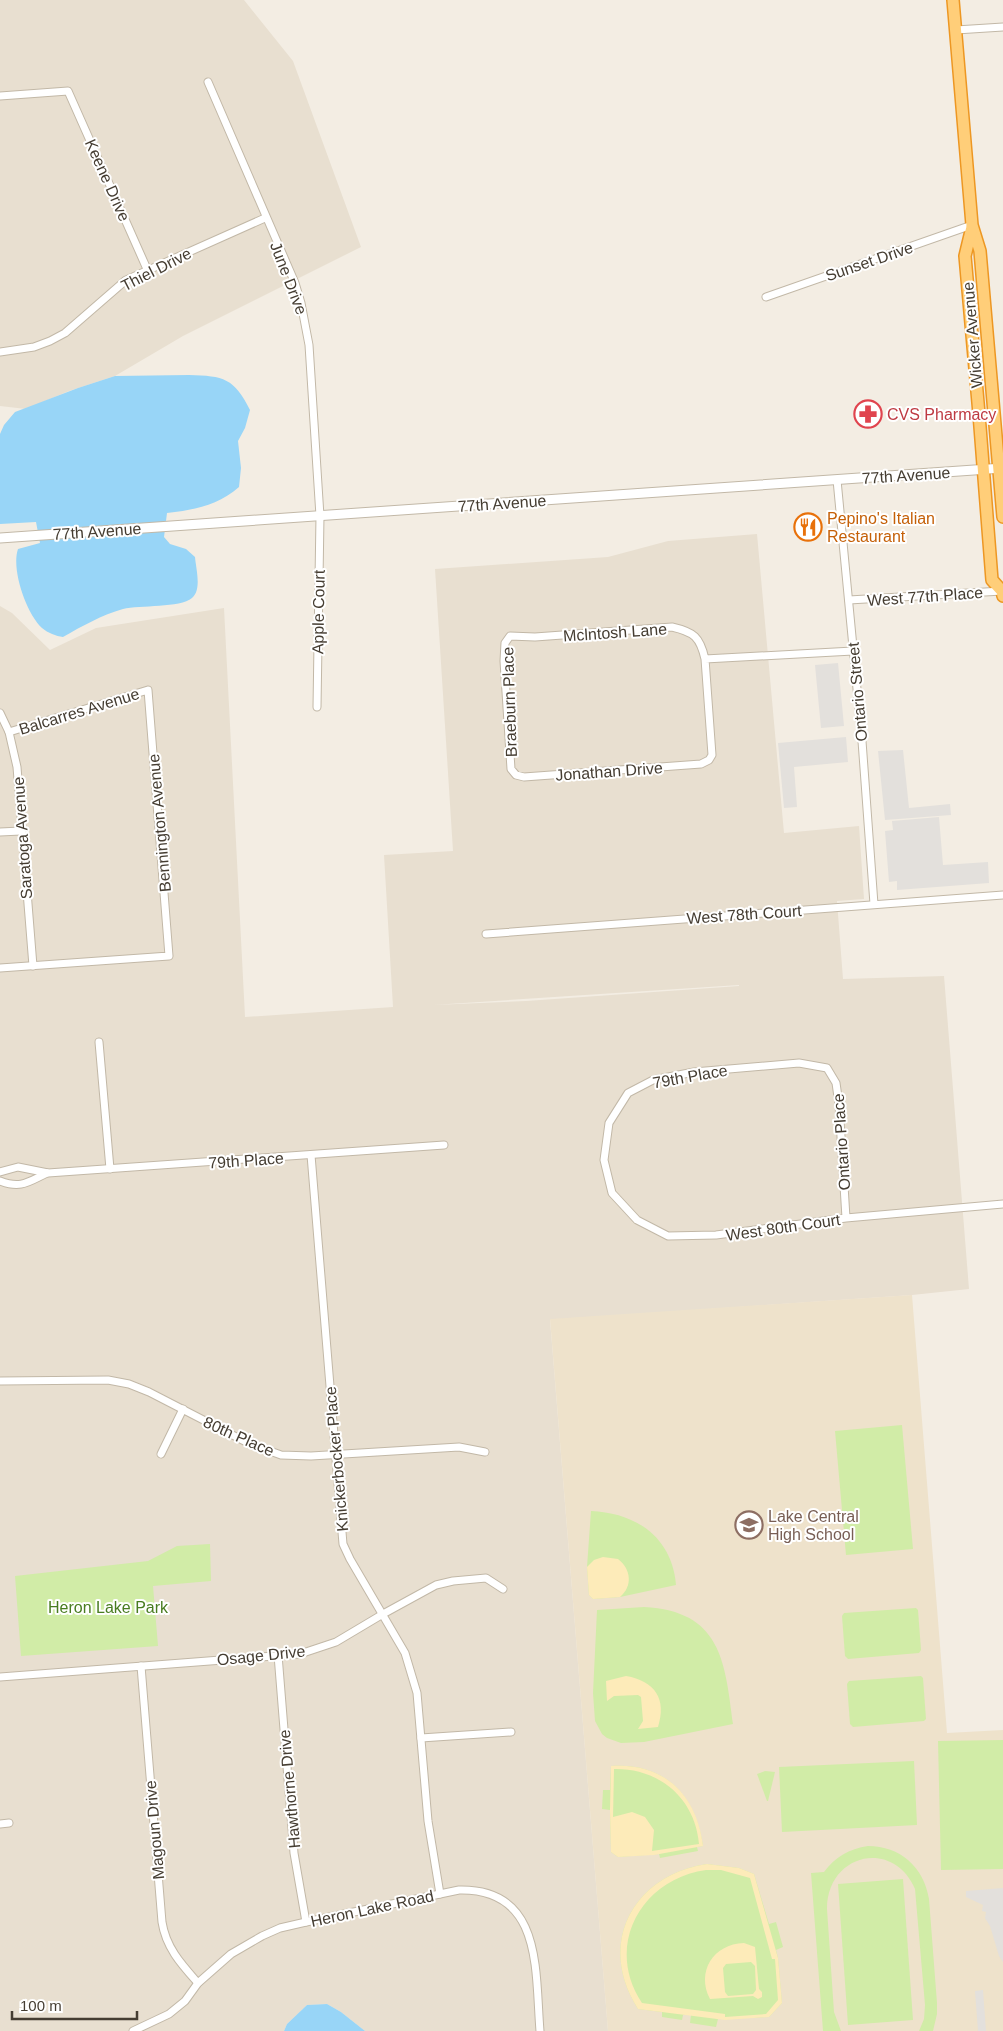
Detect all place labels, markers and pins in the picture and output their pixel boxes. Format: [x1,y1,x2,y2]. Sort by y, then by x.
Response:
pharmacy icon: CVS Pharmacy [853,399,883,429]
place label: CVS Pharmacy [887,406,996,423]
place label: Pepino's Italian Restaurant [827,510,935,545]
restaurant icon: Pepino's Italian Restaurant [793,512,823,542]
place label: Lake Central High School [768,1508,859,1543]
school or university icon: Lake Central High School [734,1510,764,1540]

